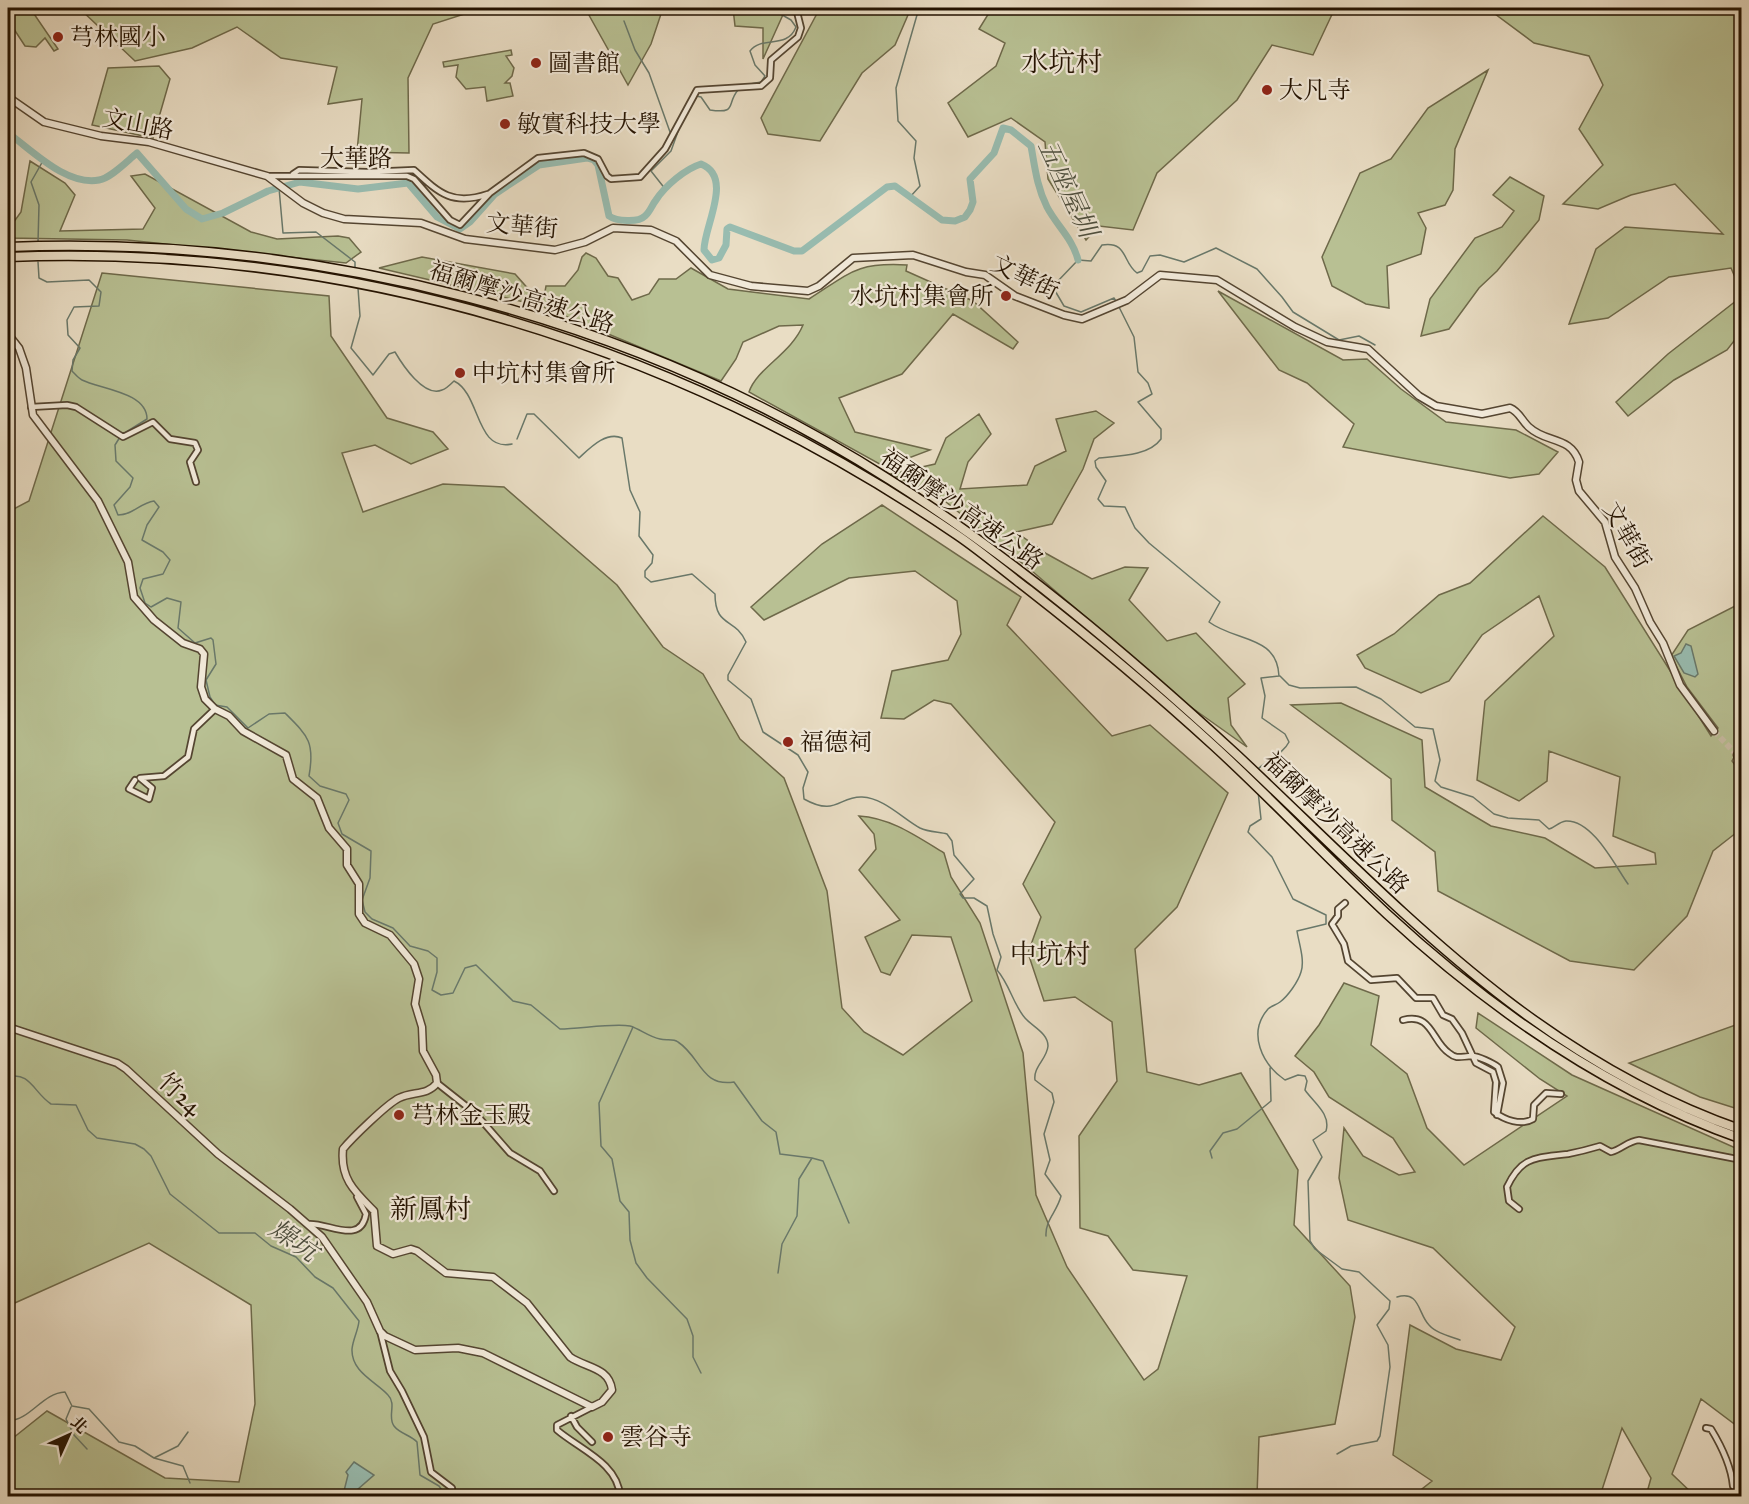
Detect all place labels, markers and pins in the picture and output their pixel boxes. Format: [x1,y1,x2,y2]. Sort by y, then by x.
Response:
place label: 芎林國小 [70,22,166,52]
marker: 芎林國小 [51,30,65,44]
place label: 圖書館 [548,48,620,78]
marker: 圖書館 [529,56,543,70]
place label: 大凡寺 [1279,75,1351,105]
marker: 大凡寺 [1260,83,1274,97]
place label: 敏實科技大學 [517,109,661,139]
marker: 敏實科技大學 [498,117,512,131]
place label: 水坑村集會所 [850,281,994,311]
marker: 水坑村集會所 [999,289,1013,303]
place label: 中坑村集會所 [472,358,616,388]
marker: 中坑村集會所 [453,366,467,380]
place label: 福德祠 [800,727,872,757]
marker: 福德祠 [781,735,795,749]
place label: 芎林金玉殿 [411,1100,531,1130]
marker: 芎林金玉殿 [392,1108,406,1122]
place label: 雲谷寺 [620,1422,692,1452]
marker: 雲谷寺 [601,1430,615,1444]

